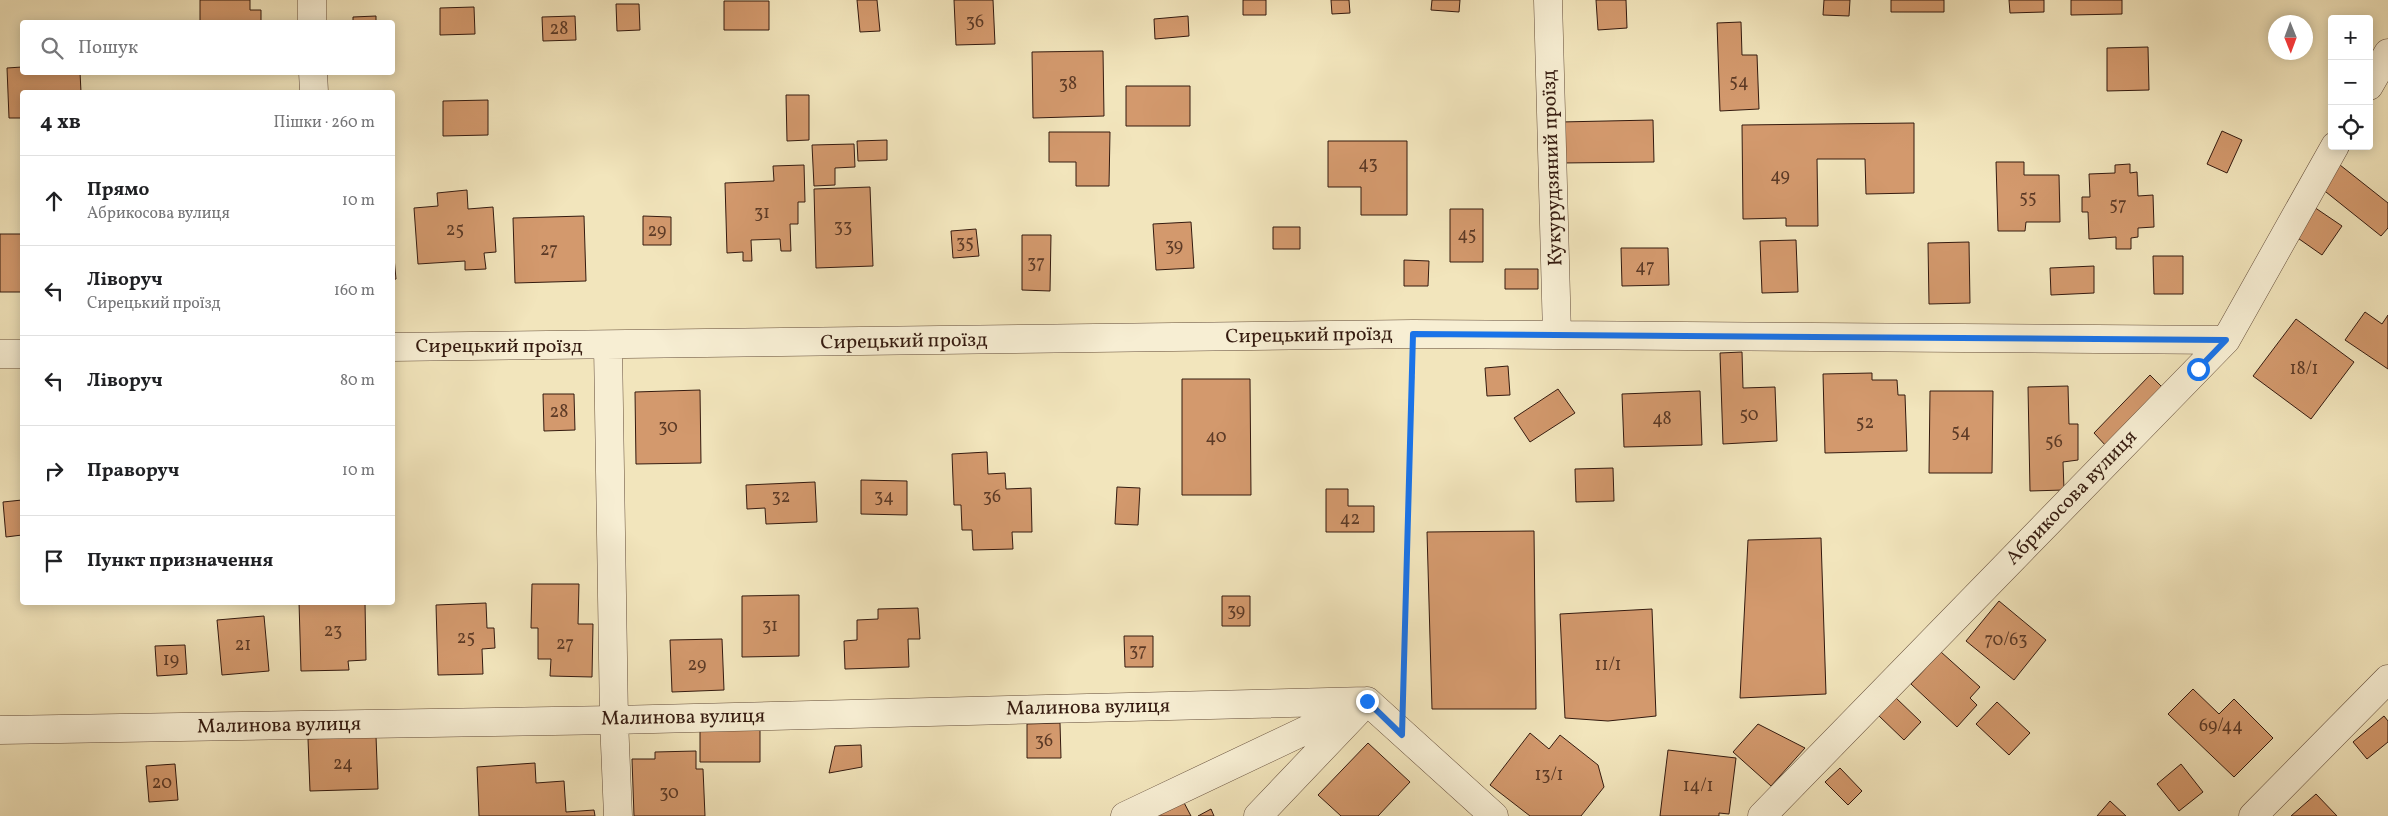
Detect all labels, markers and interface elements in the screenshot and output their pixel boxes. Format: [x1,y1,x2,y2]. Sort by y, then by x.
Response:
house number: 36 [966,10,984,35]
north arrow [2268,15,2313,60]
map controls [2328,15,2373,150]
button: + [2328,15,2373,60]
house number: 28 [550,17,568,42]
search box [20,20,395,75]
icon: search [38,34,66,62]
text: Пошук [78,35,138,61]
button: − [2328,60,2373,105]
street label: Кукурудзяний проїзд [1536,69,1570,267]
house number: 54 [1729,70,1749,95]
house number: 38 [1059,72,1077,97]
button: locate [2328,105,2373,150]
text: 4 хв [40,108,81,137]
text: Пішки · 260 m [274,112,375,134]
house number: 43 [1358,152,1378,177]
house number: 49 [1770,164,1790,189]
text: Прямо [87,177,149,203]
house number: 55 [2019,186,2037,211]
icon: ahead [40,187,68,215]
text: 10 m [342,190,375,212]
house number: 57 [2109,193,2127,218]
house number: 31 [754,201,770,226]
text: Абрикосова вулиця [87,203,230,225]
house number: 33 [834,215,852,240]
house number: 25 [446,218,464,243]
house number: 29 [648,219,666,244]
house number: 45 [1458,223,1476,248]
house number: 35 [956,231,974,256]
house number: 39 [1165,234,1183,259]
house number: 27 [540,238,558,263]
house number: 37 [1027,251,1045,276]
house number: 47 [1635,255,1655,280]
text: Ліворуч [87,267,162,293]
icon: left [40,277,68,305]
text: 160 m [334,280,375,302]
text: Сирецький проїзд [87,293,221,315]
street label: Сирецький проїзд [1225,321,1393,351]
street label: Сирецький проїзд [820,327,988,357]
street label: Сирецький проїзд [415,333,583,361]
house number: 18/1 [2289,357,2319,382]
route start [2187,358,2210,381]
icon: left [40,367,68,395]
text: Ліворуч [87,368,162,394]
text: 80 m [340,370,375,392]
house number: 28 [550,400,568,425]
house number: 50 [1739,403,1759,428]
house number: 48 [1652,407,1672,432]
house number: 52 [1856,411,1874,436]
house number: 30 [658,415,678,440]
house number: 54 [1951,420,1971,445]
street label: Абрикосова вулиця [2000,424,2144,572]
house number: 40 [1205,425,1227,450]
house number: 56 [2045,430,2063,455]
icon: right [40,457,68,485]
text: Праворуч [87,458,179,484]
text: 10 m [342,460,375,482]
house number: 32 [772,485,790,510]
house number: 34 [874,485,894,510]
house number: 36 [983,485,1001,510]
house number: 42 [1340,507,1360,532]
icon: arrive [40,547,68,575]
text: Пункт призначення [87,548,273,574]
house number: 39 [1227,599,1245,624]
house number: 31 [762,614,778,639]
house number: 23 [324,619,342,644]
house number: 25 [457,626,475,651]
house number: 70/63 [1985,628,2027,653]
house number: 27 [556,632,574,657]
house number: 21 [235,633,251,658]
house number: 37 [1129,639,1147,664]
house number: 19 [163,648,179,673]
house number: 29 [688,653,706,678]
house number: 11/1 [1595,653,1621,678]
route end [1356,690,1379,713]
street label: Малинова вулиця [1006,693,1170,723]
street label: Малинова вулиця [601,703,765,733]
street label: Малинова вулиця [197,711,361,741]
house number: 69/44 [2199,714,2243,739]
house number: 36 [1035,729,1053,754]
house number: 24 [333,752,353,777]
house number: 13/1 [1534,763,1564,788]
house number: 20 [152,771,172,796]
house number: 14/1 [1683,774,1713,799]
house number: 30 [659,781,679,806]

